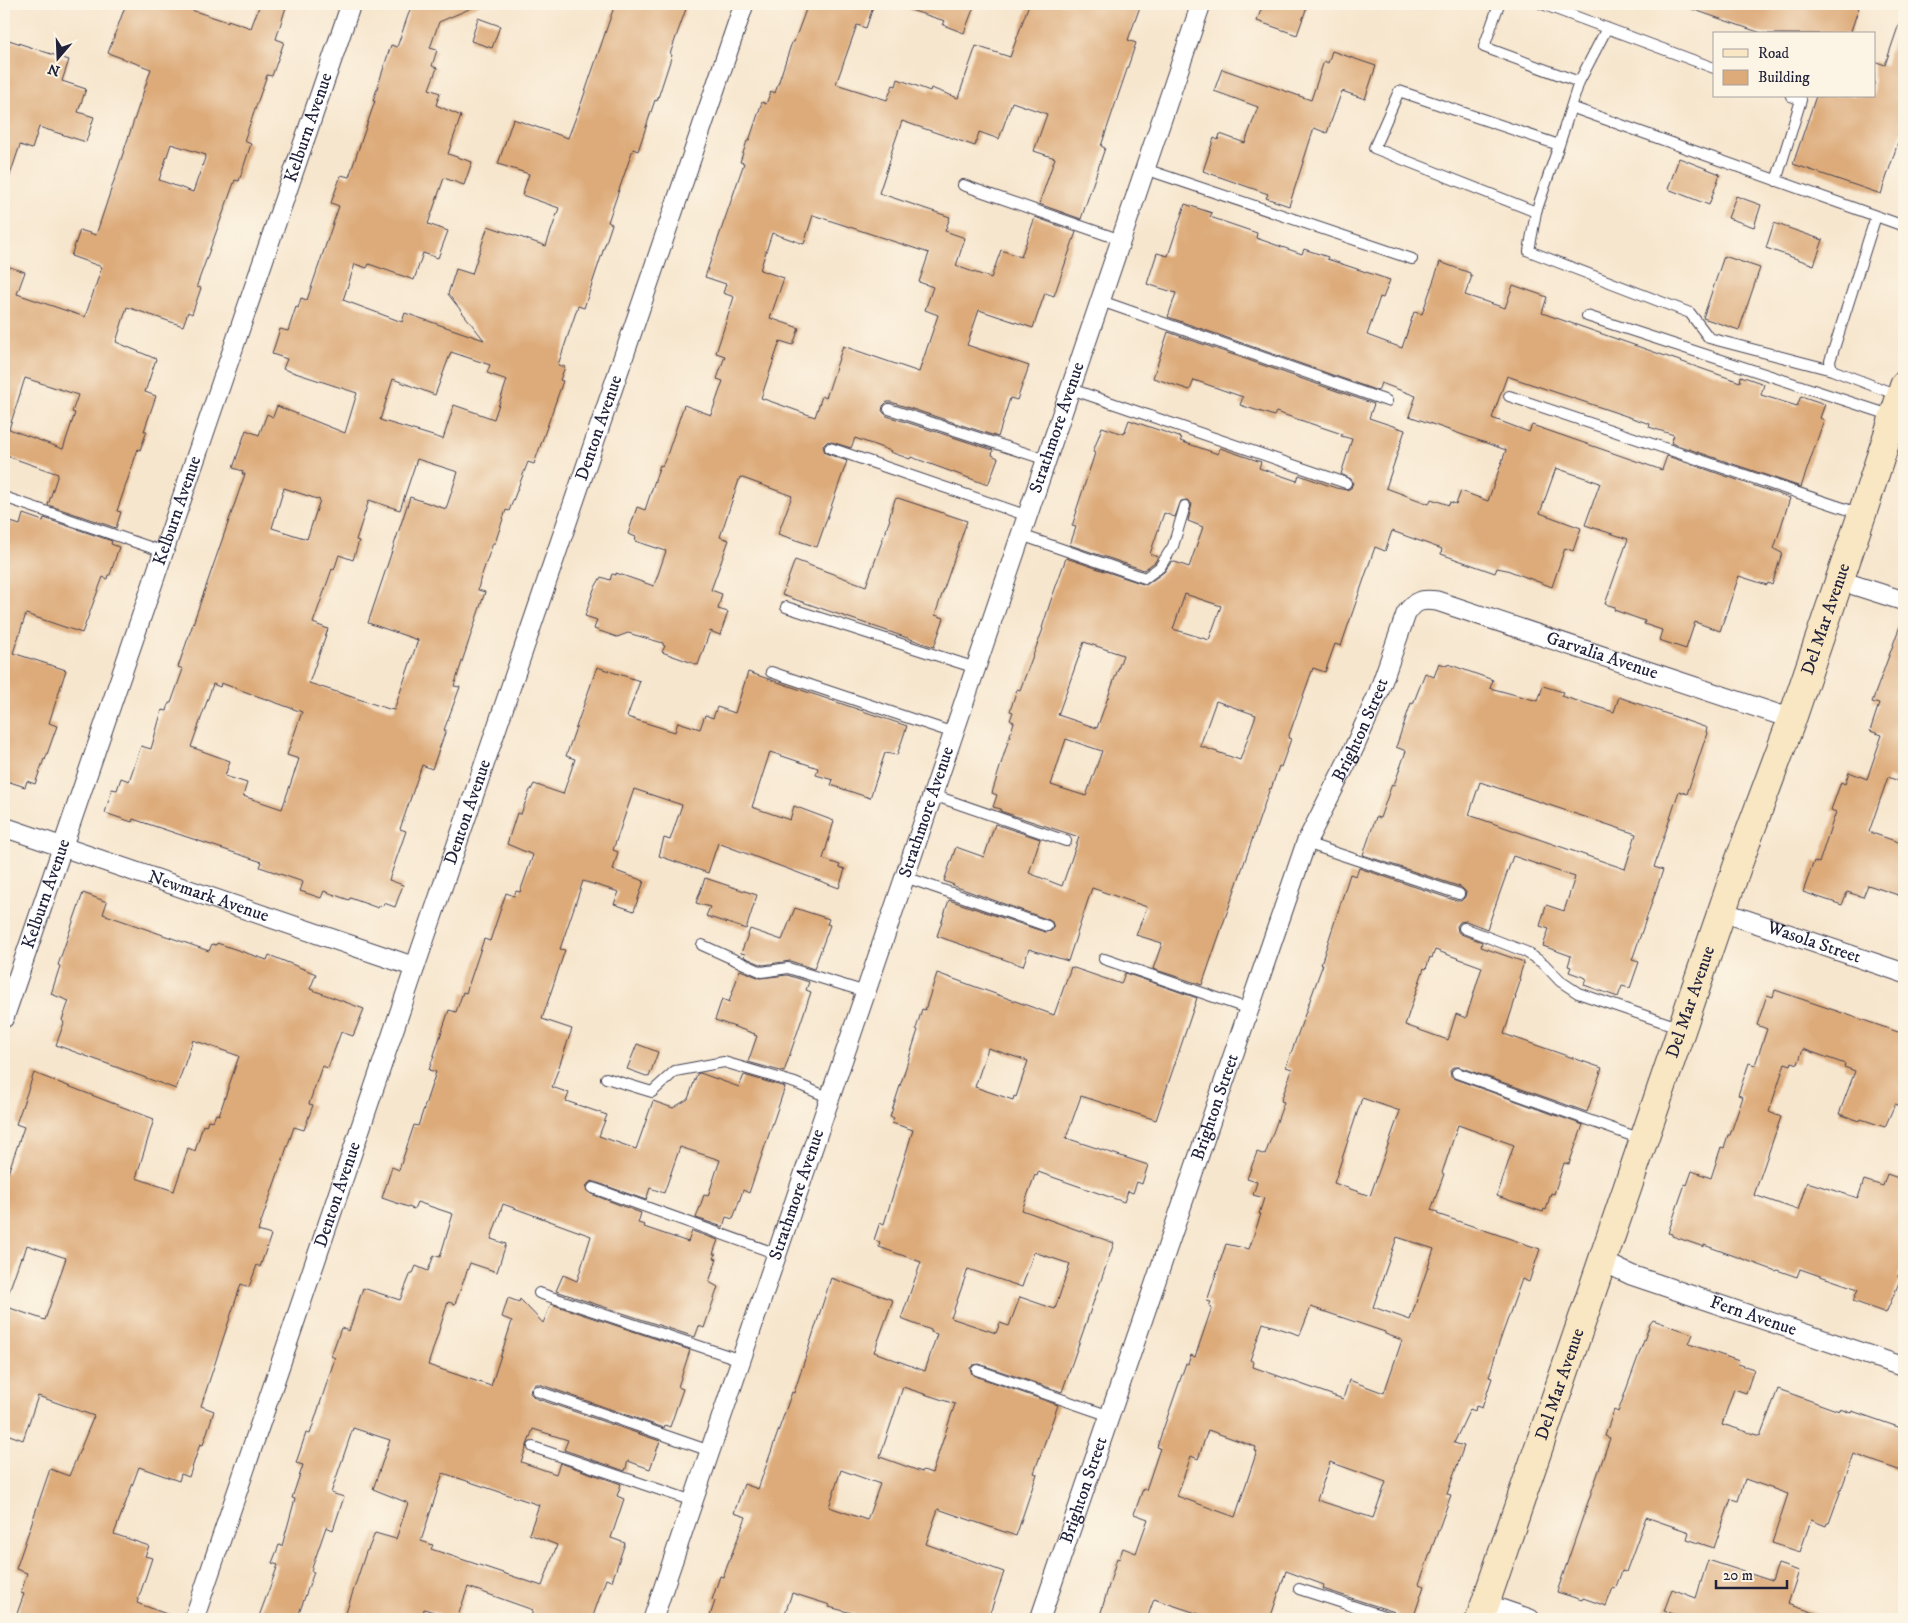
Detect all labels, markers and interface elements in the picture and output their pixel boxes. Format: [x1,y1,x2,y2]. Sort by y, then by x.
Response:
north arrow [32,32,82,82]
legend [1713,32,1876,98]
text: Road [1758,44,1790,63]
text: N [45,59,62,80]
text: Building [1758,68,1810,87]
street label: Kelburn Avenue [280,70,338,185]
street label: Strathmore Avenue [1025,359,1090,496]
street label: Denton Avenue [571,372,627,484]
street label: Kelburn Avenue [149,453,206,569]
street label: Del Mar Avenue [1797,560,1855,678]
street label: Garvalia Avenue [1543,627,1661,685]
street label: Brighton Street [1328,675,1394,785]
street label: Strathmore Avenue [894,744,959,881]
street label: Denton Avenue [440,757,496,868]
street label: Kelburn Avenue [17,836,75,952]
street label: Newmark Avenue [145,866,272,927]
street label: Wasola Street [1763,916,1864,969]
street label: Del Mar Avenue [1662,943,1720,1061]
street label: Brighton Street [1187,1051,1244,1163]
street label: Strathmore Avenue [765,1126,829,1263]
street label: Denton Avenue [310,1139,366,1250]
street label: Fern Avenue [1707,1291,1799,1341]
street label: Del Mar Avenue [1531,1326,1589,1443]
street label: Brighton Street [1056,1434,1113,1546]
scale bar [1716,1558,1787,1590]
text: 20 m [1723,1566,1753,1585]

